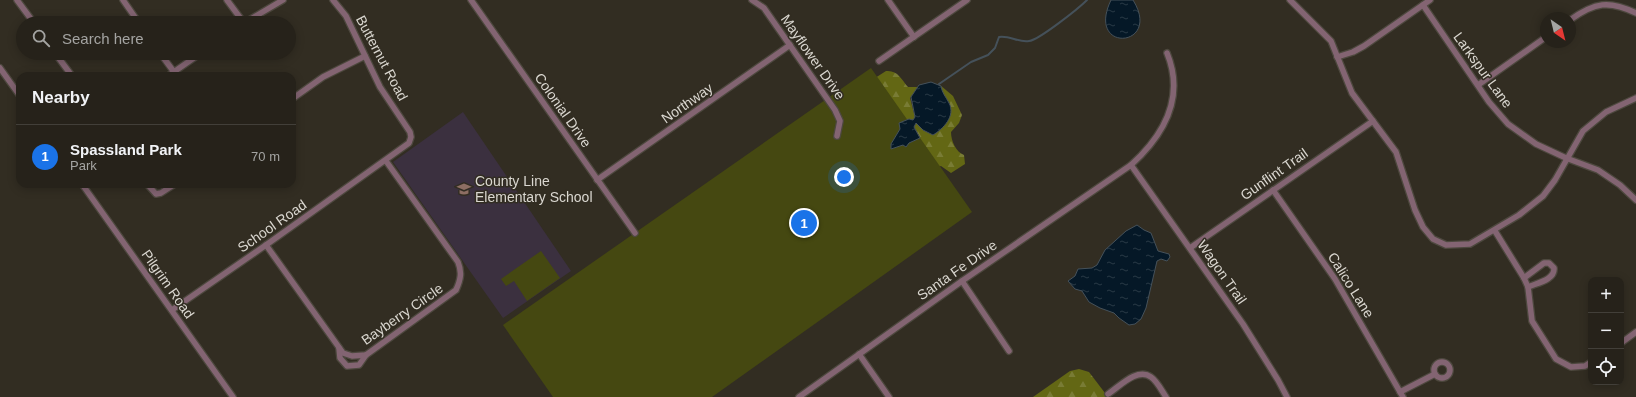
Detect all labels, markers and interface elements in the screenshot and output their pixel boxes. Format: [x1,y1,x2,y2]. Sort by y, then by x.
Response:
street label: Mayflower Drive [778,11,848,103]
north arrow [1540,12,1576,48]
street label: Butternut Road [353,13,411,103]
search box [16,16,296,60]
icon: search [30,27,52,49]
street label: Larkspur Lane [1450,29,1516,111]
text: Search here [62,30,144,47]
street label: Colonial Drive [531,70,595,150]
street label: Northway [658,79,716,127]
text: Nearby [32,88,90,107]
text: Spassland Park [70,141,182,158]
street label: Gunflint Trail [1237,145,1311,203]
text: 1 [41,149,49,164]
text: 70 m [251,149,280,164]
text: Park [70,158,97,173]
your location [834,167,854,187]
place label: County Line Elementary School [475,173,593,205]
school or university icon: County Line Elementary School [456,181,472,197]
street label: School Road [235,196,309,256]
pin: 1 [791,208,817,238]
street label: Santa Fe Drive [914,237,1000,303]
street label: Wagon Trail [1194,237,1250,307]
street label: Pilgrim Road [138,247,198,321]
street label: Calico Lane [1325,249,1377,321]
map controls [1588,277,1624,385]
button: + [1588,277,1624,313]
street label: Bayberry Circle [358,280,446,348]
button: − [1588,313,1624,349]
button: locate [1588,349,1624,385]

